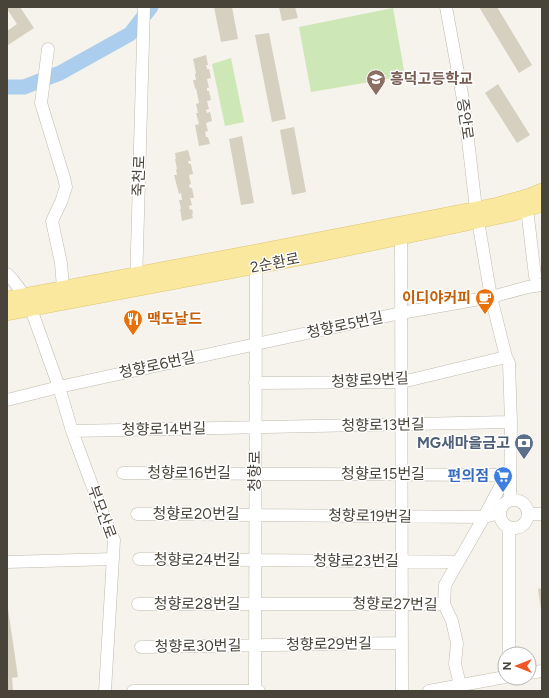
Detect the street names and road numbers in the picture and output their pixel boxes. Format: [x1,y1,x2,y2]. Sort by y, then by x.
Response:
street label: 증안로 [453,97,477,141]
street label: 죽천로 [129,155,149,197]
street label: 2순환로 [249,249,301,277]
street label: 청향로5번길 [305,308,385,342]
street label: 청향로6번길 [117,348,197,382]
street label: 청향로9번길 [331,369,409,391]
street label: 청향로13번길 [341,415,425,435]
street label: 청향로14번길 [122,419,206,439]
street label: 청향로 [246,450,264,492]
street label: 청향로16번길 [147,464,231,482]
street label: 청향로15번길 [341,465,425,483]
street label: 부모산로 [84,483,120,541]
street label: 청향로20번길 [152,505,240,523]
street label: 청향로19번길 [328,506,412,526]
street label: 청향로24번길 [154,551,240,569]
street label: 청향로23번길 [313,552,399,570]
street label: 청향로27번길 [352,594,438,614]
street label: 청향로28번길 [154,595,240,613]
street label: 청향로29번길 [286,634,372,654]
street label: 청향로30번길 [154,636,242,656]

